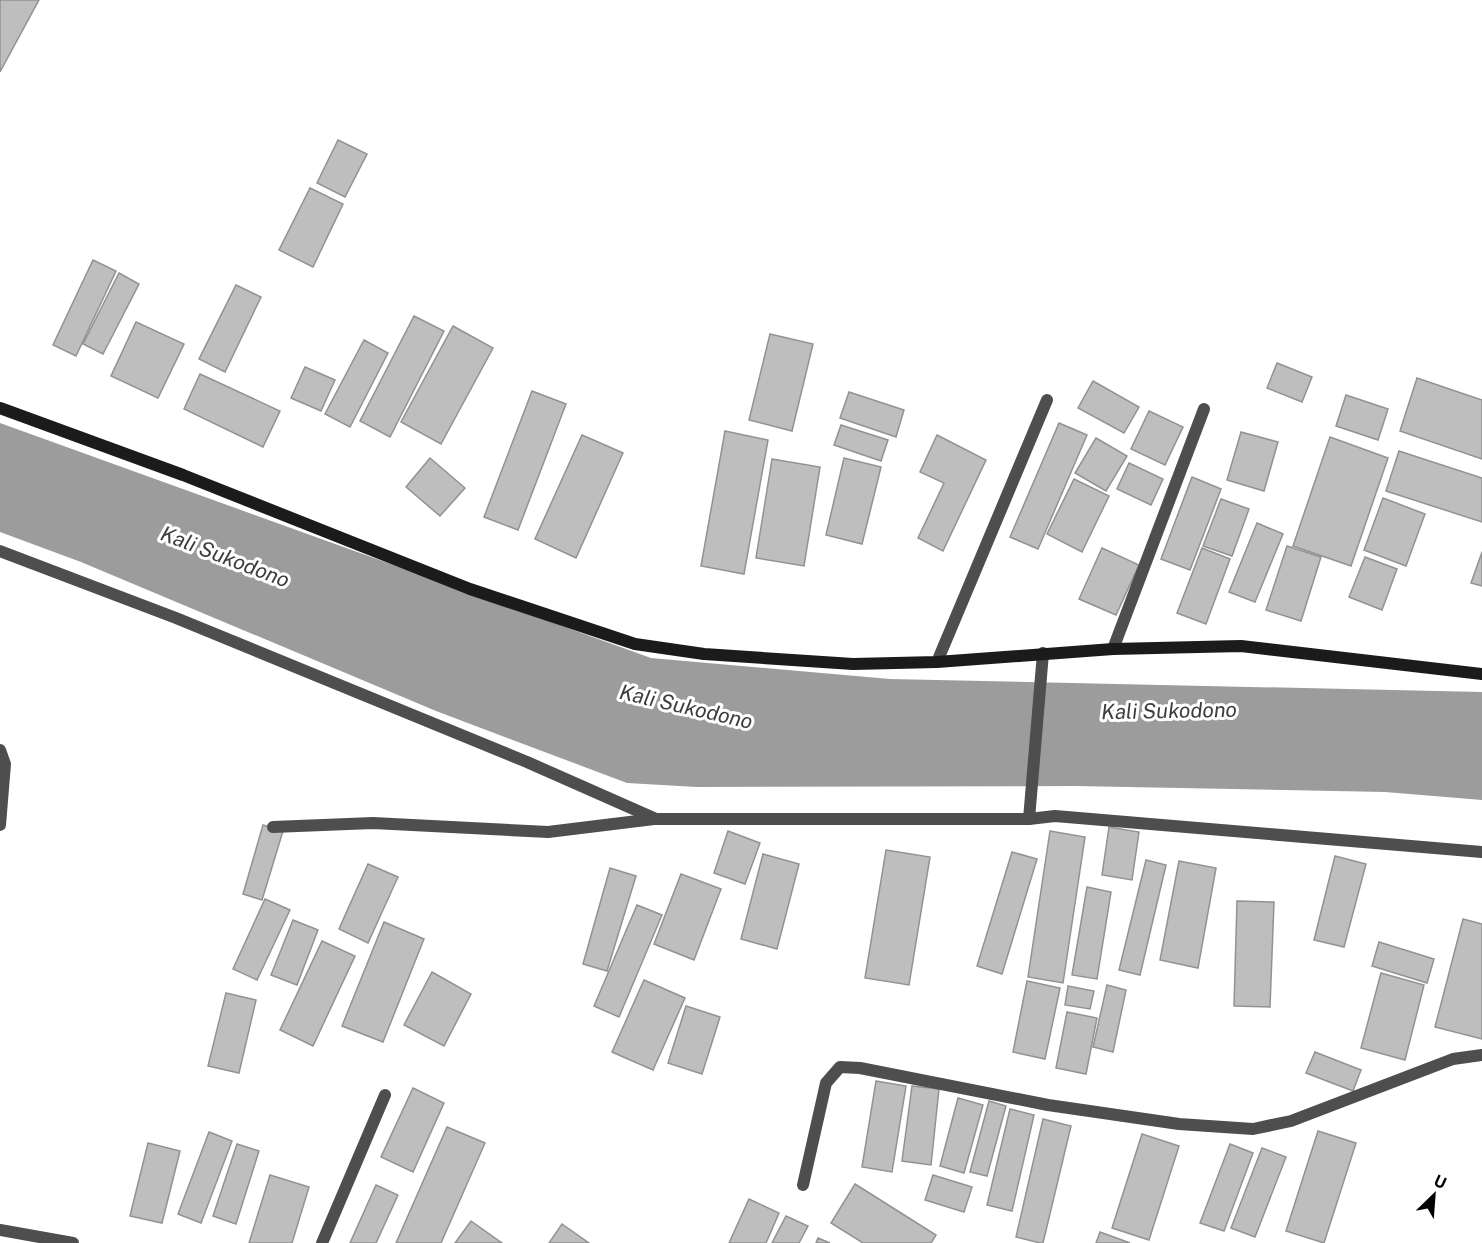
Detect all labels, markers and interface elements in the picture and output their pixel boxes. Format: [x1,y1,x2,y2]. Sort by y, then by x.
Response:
water label: Kali Sukodono [157,521,293,593]
water label: Kali Sukodono [617,679,755,734]
water label: Kali Sukodono [1101,697,1237,724]
north arrow [1404,1165,1464,1225]
text: U [1431,1171,1449,1193]

